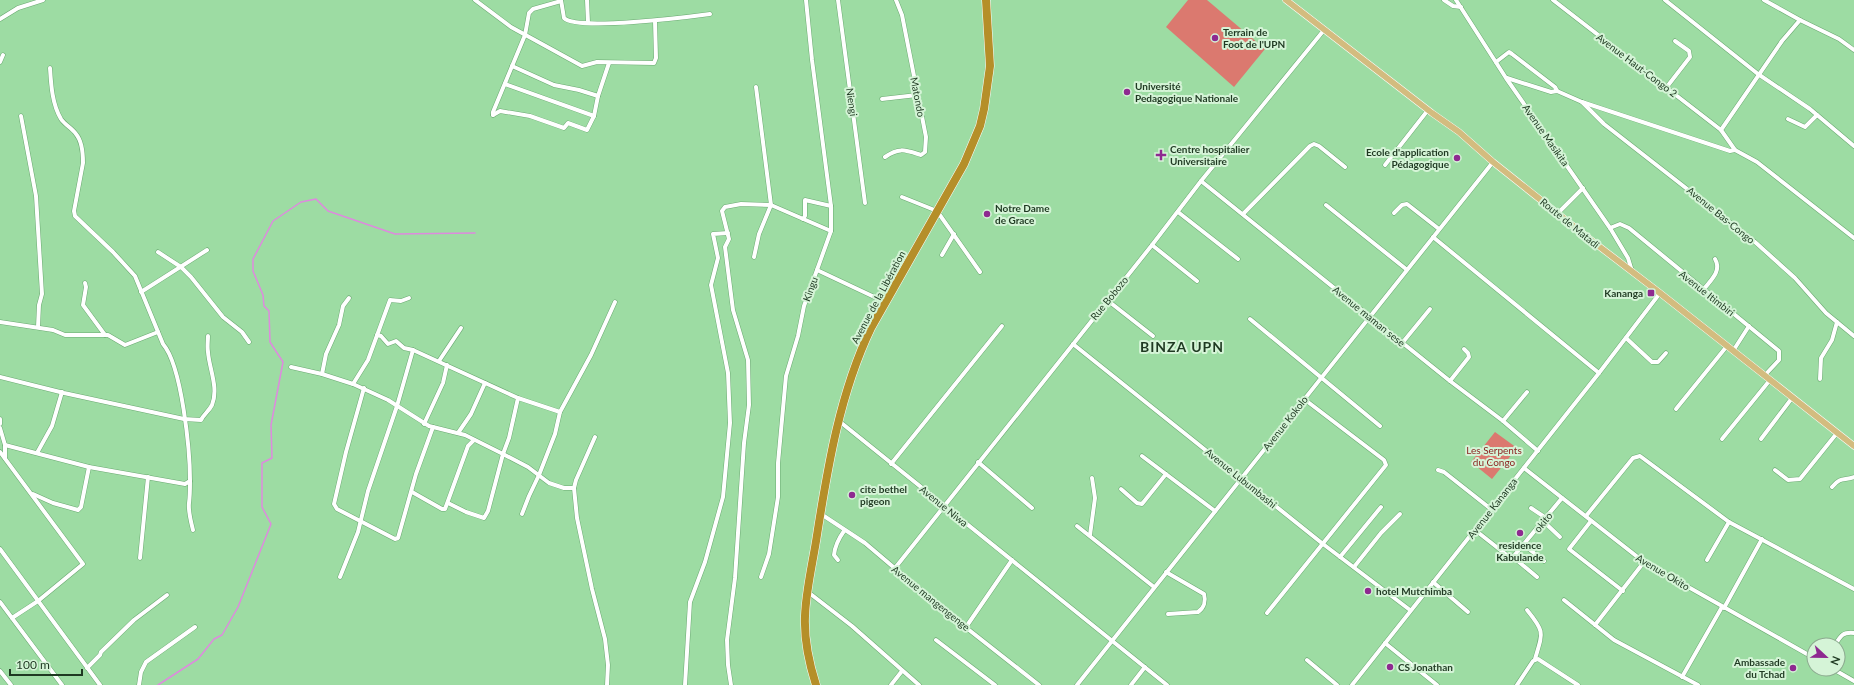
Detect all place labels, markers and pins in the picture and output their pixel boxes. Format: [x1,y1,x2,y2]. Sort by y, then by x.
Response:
place label: Terrain de Foot de l'UPN [1223,26,1285,50]
marker: Terrain de Foot de l'UPN [1210,33,1220,43]
place label: Université Pedagogique Nationale [1135,80,1239,104]
marker: Université Pedagogique Nationale [1122,87,1132,97]
place label: Centre hospitalier Universitaire [1170,143,1250,167]
place label: Ecole d'application Pédagogique [1366,146,1450,170]
marker: Centre hospitalier Universitaire [1155,149,1167,161]
marker: Ecole d'application Pédagogique [1452,153,1462,163]
place label: Notre Dame de Grace [995,202,1050,226]
marker: Notre Dame de Grace [982,209,992,219]
place label: Kananga [1604,287,1643,299]
marker: Kananga [1646,288,1656,298]
place label: cite bethel pigeon [860,483,907,507]
marker: cite bethel pigeon [847,490,857,500]
marker: residence Kabulande [1515,528,1525,538]
place label: residence Kabulande [1496,539,1544,563]
place label: hotel Mutchimba [1376,585,1452,597]
marker: hotel Mutchimba [1363,586,1373,596]
place label: Ambassade du Tchad [1733,656,1786,680]
place label: CS Jonathan [1398,661,1453,673]
marker: CS Jonathan [1385,662,1395,672]
marker: Ambassade du Tchad [1788,663,1798,673]

